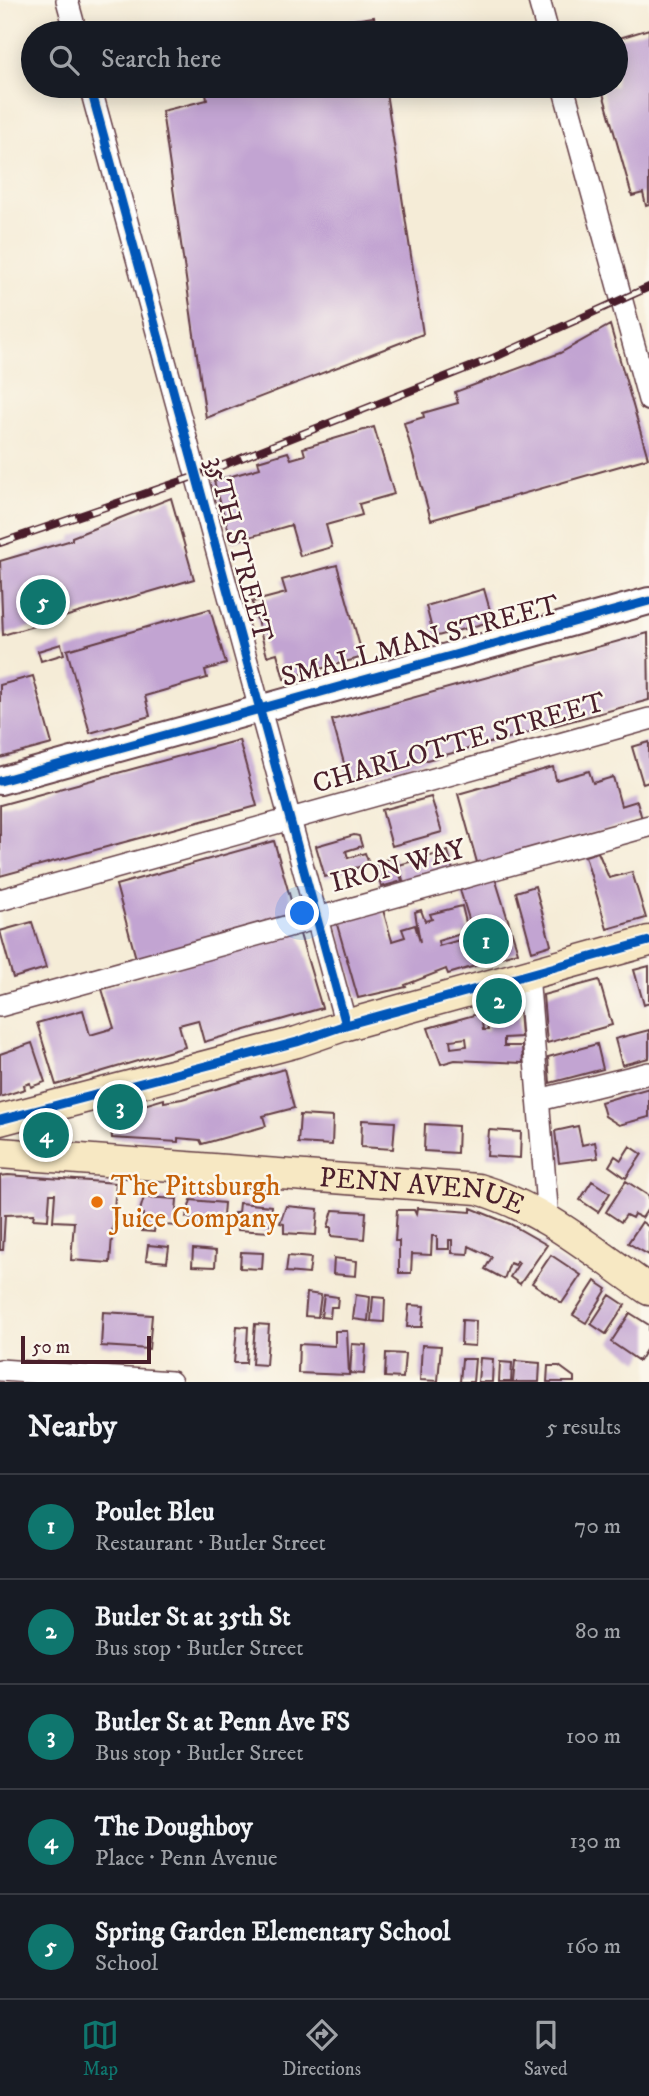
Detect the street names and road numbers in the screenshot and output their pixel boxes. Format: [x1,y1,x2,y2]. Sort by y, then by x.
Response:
street label: 35TH STREET [197,452,281,646]
street label: SMALLMAN STREET [277,587,563,695]
street label: CHARLOTTE STREET [309,684,609,802]
street label: IRON WAY [327,831,470,901]
street label: PENN AVENUE [318,1160,530,1222]

